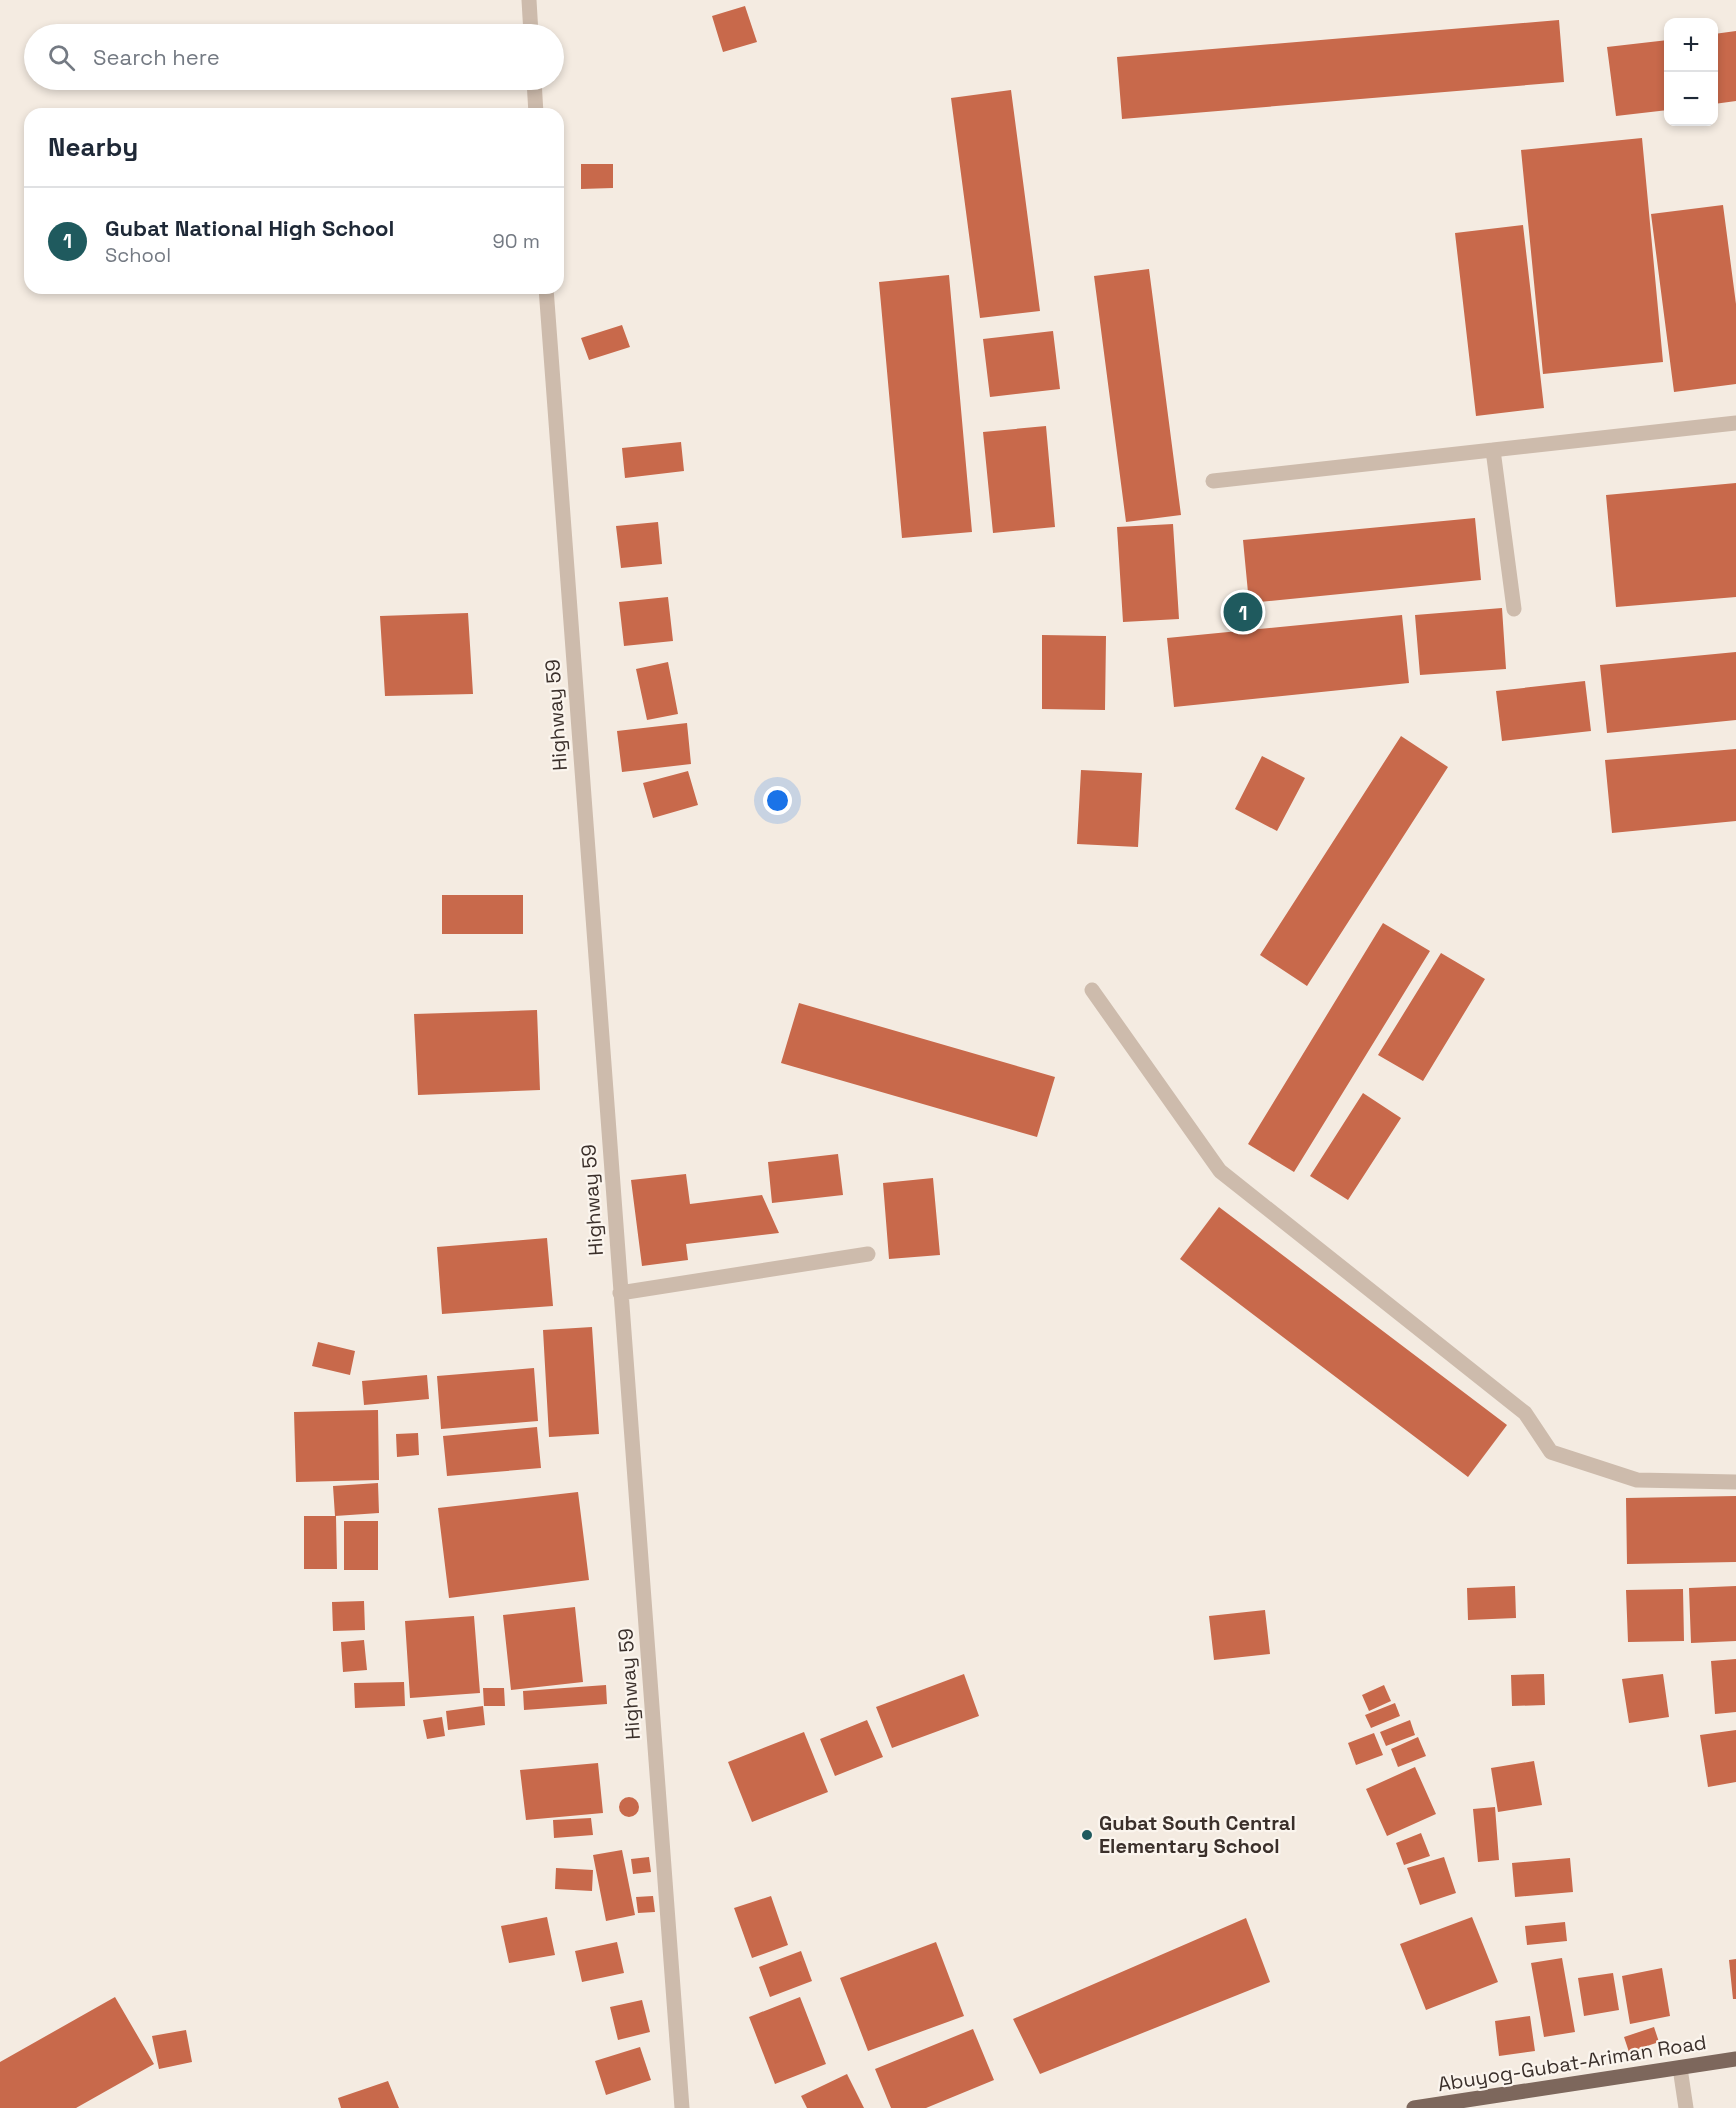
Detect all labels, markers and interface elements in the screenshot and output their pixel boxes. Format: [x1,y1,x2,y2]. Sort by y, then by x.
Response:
map controls [1664,18,1718,126]
button: + [1664,18,1718,72]
search box [24,24,564,90]
icon: search [45,41,78,74]
text: Search here [93,43,220,71]
button: − [1664,72,1718,126]
text: Nearby [48,130,138,164]
text: Gubat National High School [105,214,394,242]
text: 1 [63,228,72,254]
text: 90 m [493,228,540,254]
text: School [105,242,171,268]
pin: 1 [1224,590,1262,634]
street label: Highway 59 [539,658,573,772]
your location [763,786,792,815]
street label: Highway 59 [575,1143,609,1257]
street label: Highway 59 [612,1627,646,1741]
place label: Gubat South Central Elementary School [1099,1810,1296,1859]
marker: Gubat South Central Elementary School [1080,1828,1094,1842]
street label: Abuyog-Gubat-Ariman Road [1436,2029,1708,2097]

